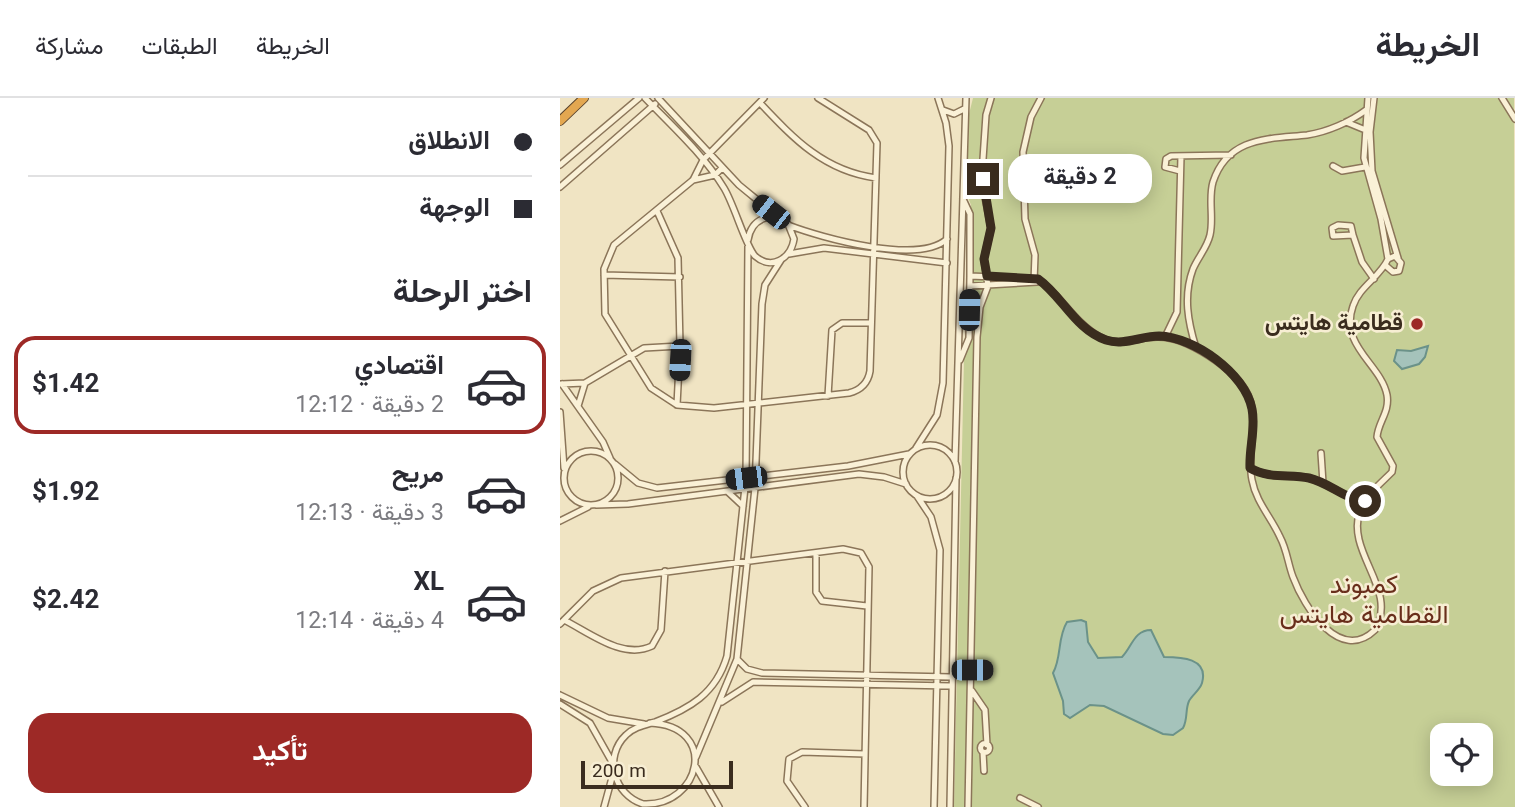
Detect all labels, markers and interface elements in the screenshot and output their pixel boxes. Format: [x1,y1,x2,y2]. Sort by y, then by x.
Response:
text: الخريطة [1376,22,1480,74]
text: مشاركة [35,29,103,67]
text: الطبقات [141,29,218,67]
text: الخريطة [256,29,330,67]
text: الانطلاق [408,122,490,163]
callout: 2 دقيقة [1008,154,1151,204]
text: 2 دقيقة [1043,160,1117,196]
route end [967,163,999,195]
text: الوجهة [419,189,490,230]
car [748,191,795,233]
text: اختر الرحلة [393,269,532,319]
car [959,289,980,331]
place label: قطامية هايتس [1265,306,1403,342]
marker: قطامية هايتس [1409,316,1425,332]
car [669,338,692,382]
text: اقتصادي [355,347,444,388]
icon: car [465,354,528,417]
text: $1.42 [32,365,99,406]
text: 2 دقيقة · 12:12 [295,388,444,424]
text: مريح [392,455,444,496]
icon: car [465,462,528,525]
car [724,465,769,491]
text: $1.92 [32,473,99,514]
route start [1349,485,1381,517]
text: 3 دقيقة · 12:13 [295,496,444,532]
text: XL [413,563,444,604]
district label: كمبوند القطامية هايتس [1279,566,1449,637]
icon: car [465,570,528,633]
text: $2.42 [32,581,99,622]
text: 4 دقيقة · 12:14 [295,604,444,640]
car [952,660,994,681]
button: تأكيد [28,713,532,793]
map controls [1430,723,1493,786]
button: locate [1430,723,1493,786]
scale bar [581,758,733,790]
text: 200 m [592,758,646,787]

